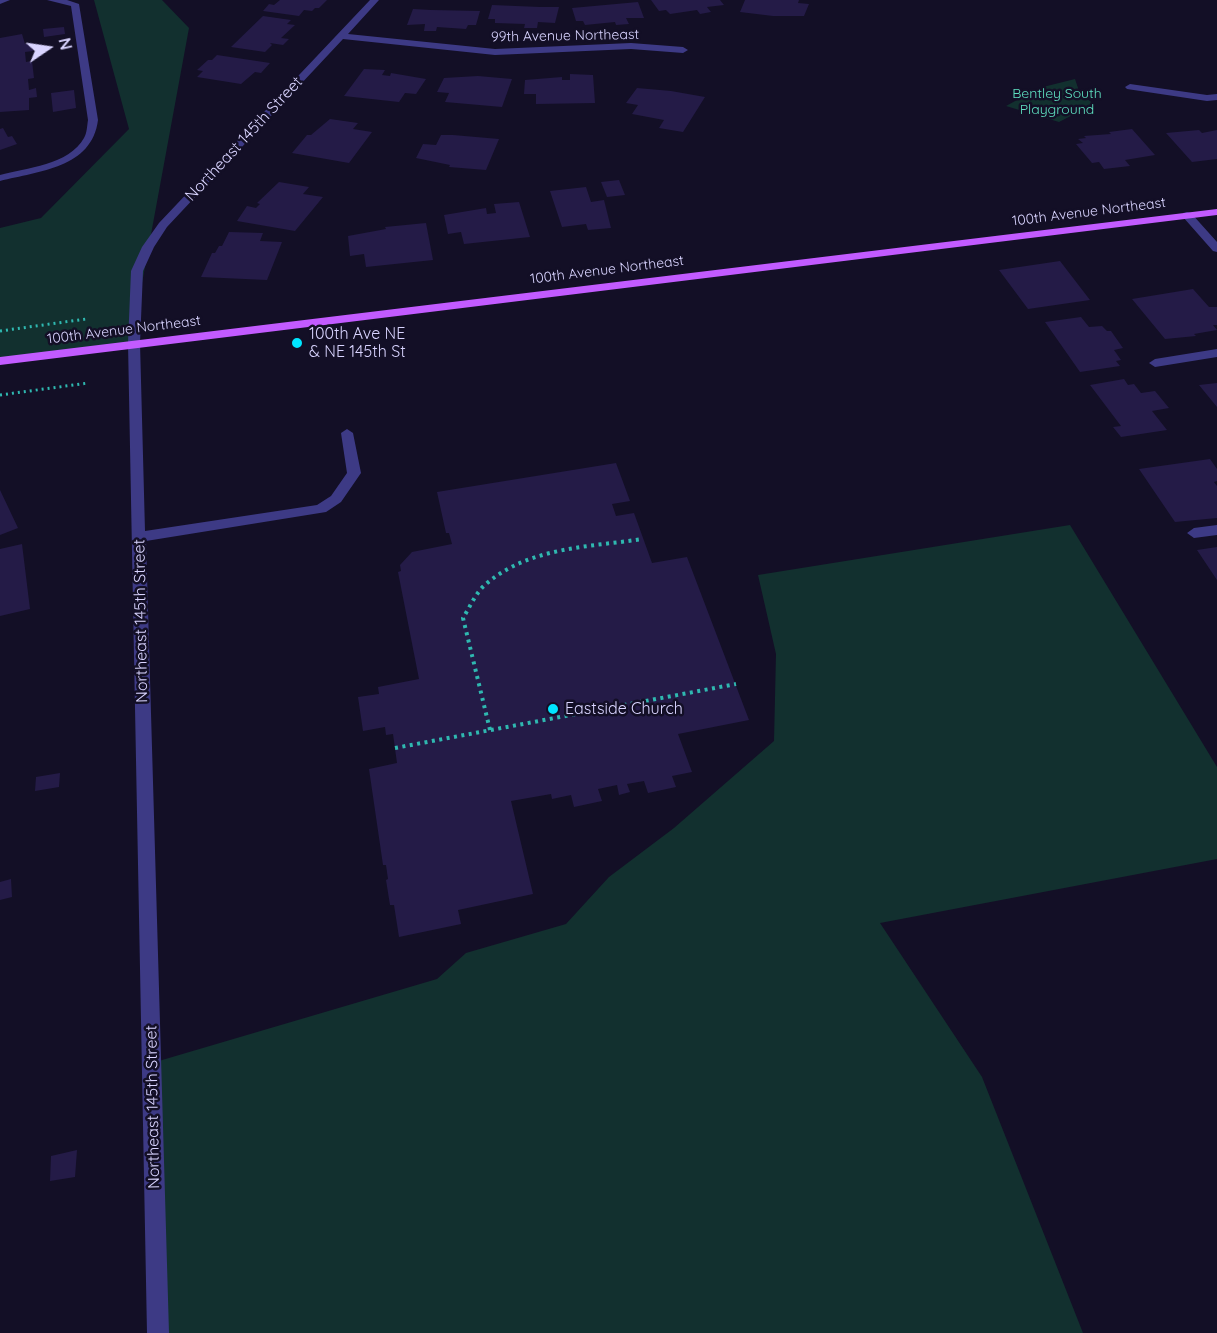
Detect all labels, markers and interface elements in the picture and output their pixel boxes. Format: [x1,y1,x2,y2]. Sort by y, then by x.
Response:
north arrow [18,18,78,78]
street label: 99th Avenue Northeast [491,26,639,46]
text: N [54,36,77,52]
street label: Northeast 145th Street [181,73,307,205]
park label: Bentley South Playground [1012,86,1102,118]
street label: 100th Avenue Northeast [1011,194,1167,230]
street label: 100th Avenue Northeast [529,252,685,288]
street label: 100th Avenue Northeast [46,312,202,348]
place label: 100th Ave NE & NE 145th St [309,324,406,362]
marker: 100th Ave NE & NE 145th St [290,336,304,350]
street label: Northeast 145th Street [130,539,152,703]
place label: Eastside Church [565,699,683,719]
marker: Eastside Church [546,702,560,716]
street label: Northeast 145th Street [142,1025,164,1189]

